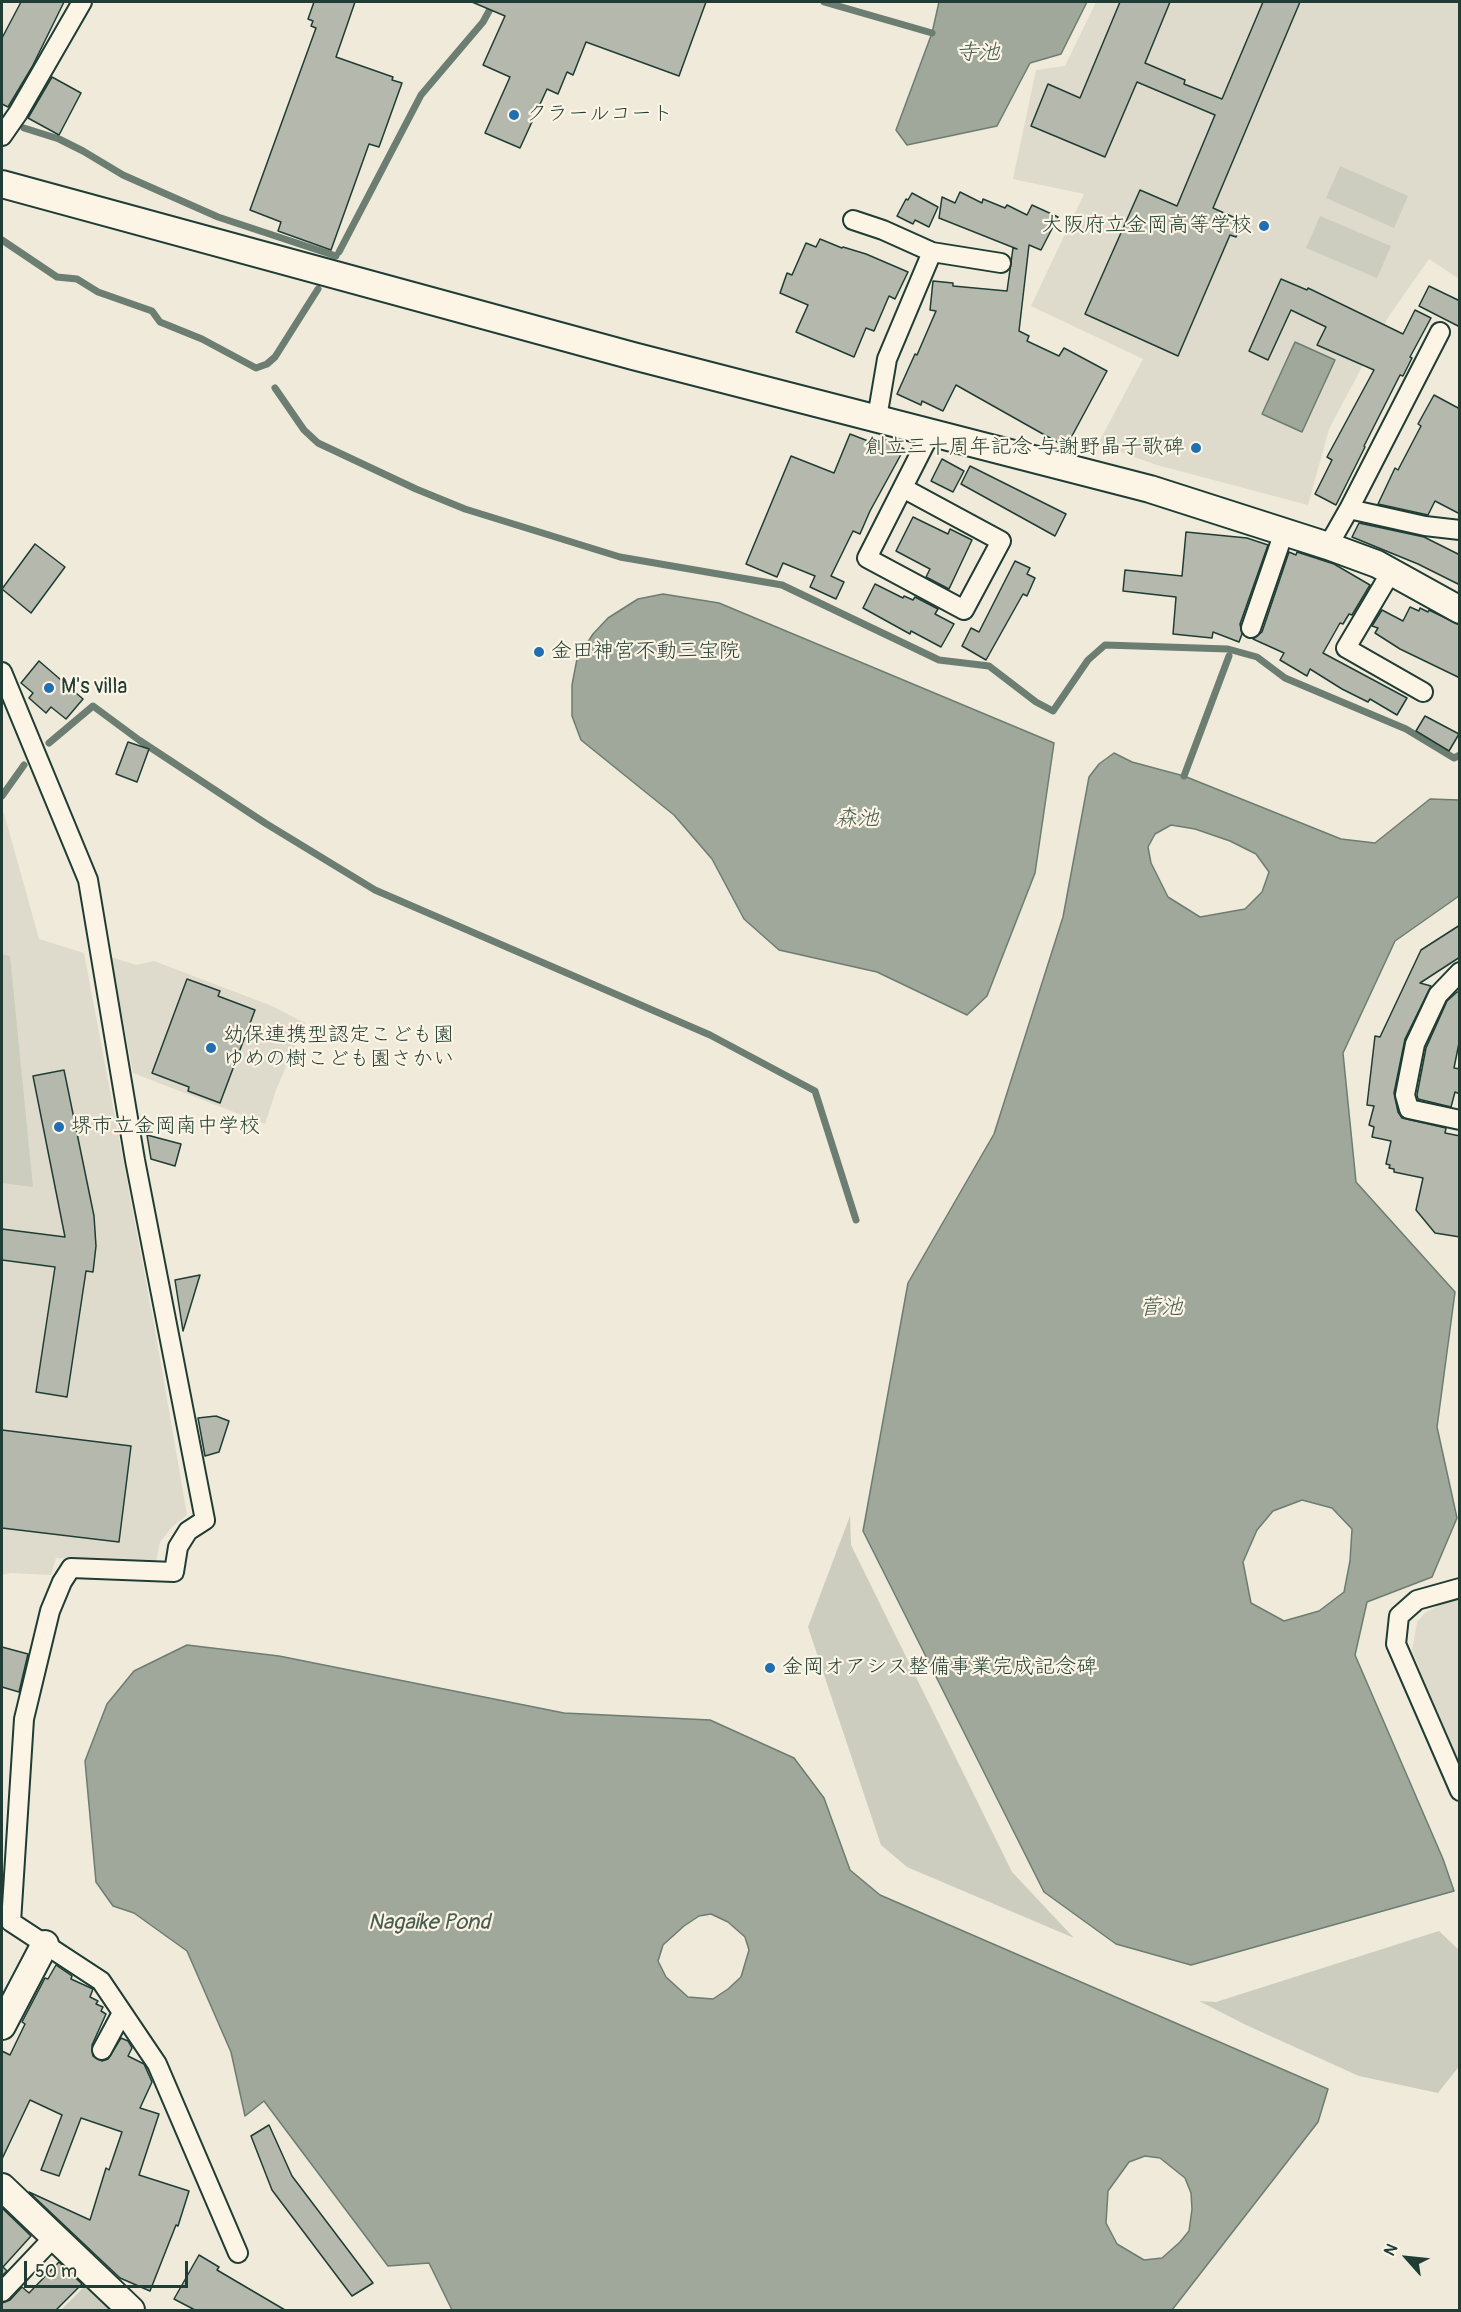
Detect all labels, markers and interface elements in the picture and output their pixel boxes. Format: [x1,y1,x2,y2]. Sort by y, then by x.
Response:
water label: 寺池 [956,40,1000,66]
place label: クラールコート [526,102,673,128]
marker: クラールコート [507,108,521,122]
place label: 大阪府立金岡高等学校 [1042,213,1252,239]
marker: 大阪府立金岡高等学校 [1257,219,1271,233]
place label: 創立三十周年記念 与謝野晶子歌碑 [864,435,1184,461]
marker: 創立三十周年記念 与謝野晶子歌碑 [1189,441,1203,455]
place label: 金田神宮不動三宝院 [551,639,740,665]
marker: 金田神宮不動三宝院 [532,645,546,659]
place label: M's villa [61,675,127,701]
marker: M's villa [42,681,56,695]
water label: 森池 [835,806,879,832]
place label: 幼保連携型認定こども園 ゆめの樹こども園さかい [223,1023,454,1073]
marker: 幼保連携型認定こども園 ゆめの樹こども園さかい [204,1041,218,1055]
place label: 堺市立金岡南中学校 [71,1114,260,1140]
marker: 堺市立金岡南中学校 [52,1120,66,1134]
water label: 菅池 [1139,1295,1183,1321]
place label: 金岡オアシス整備事業完成記念碑 [782,1655,1097,1681]
marker: 金岡オアシス整備事業完成記念碑 [763,1661,777,1675]
water label: Nagaike Pond [368,1910,490,1936]
north arrow [1377,2228,1437,2288]
text: N [1380,2240,1402,2259]
scale bar [27,2249,190,2287]
text: 50 m [35,2260,77,2283]

